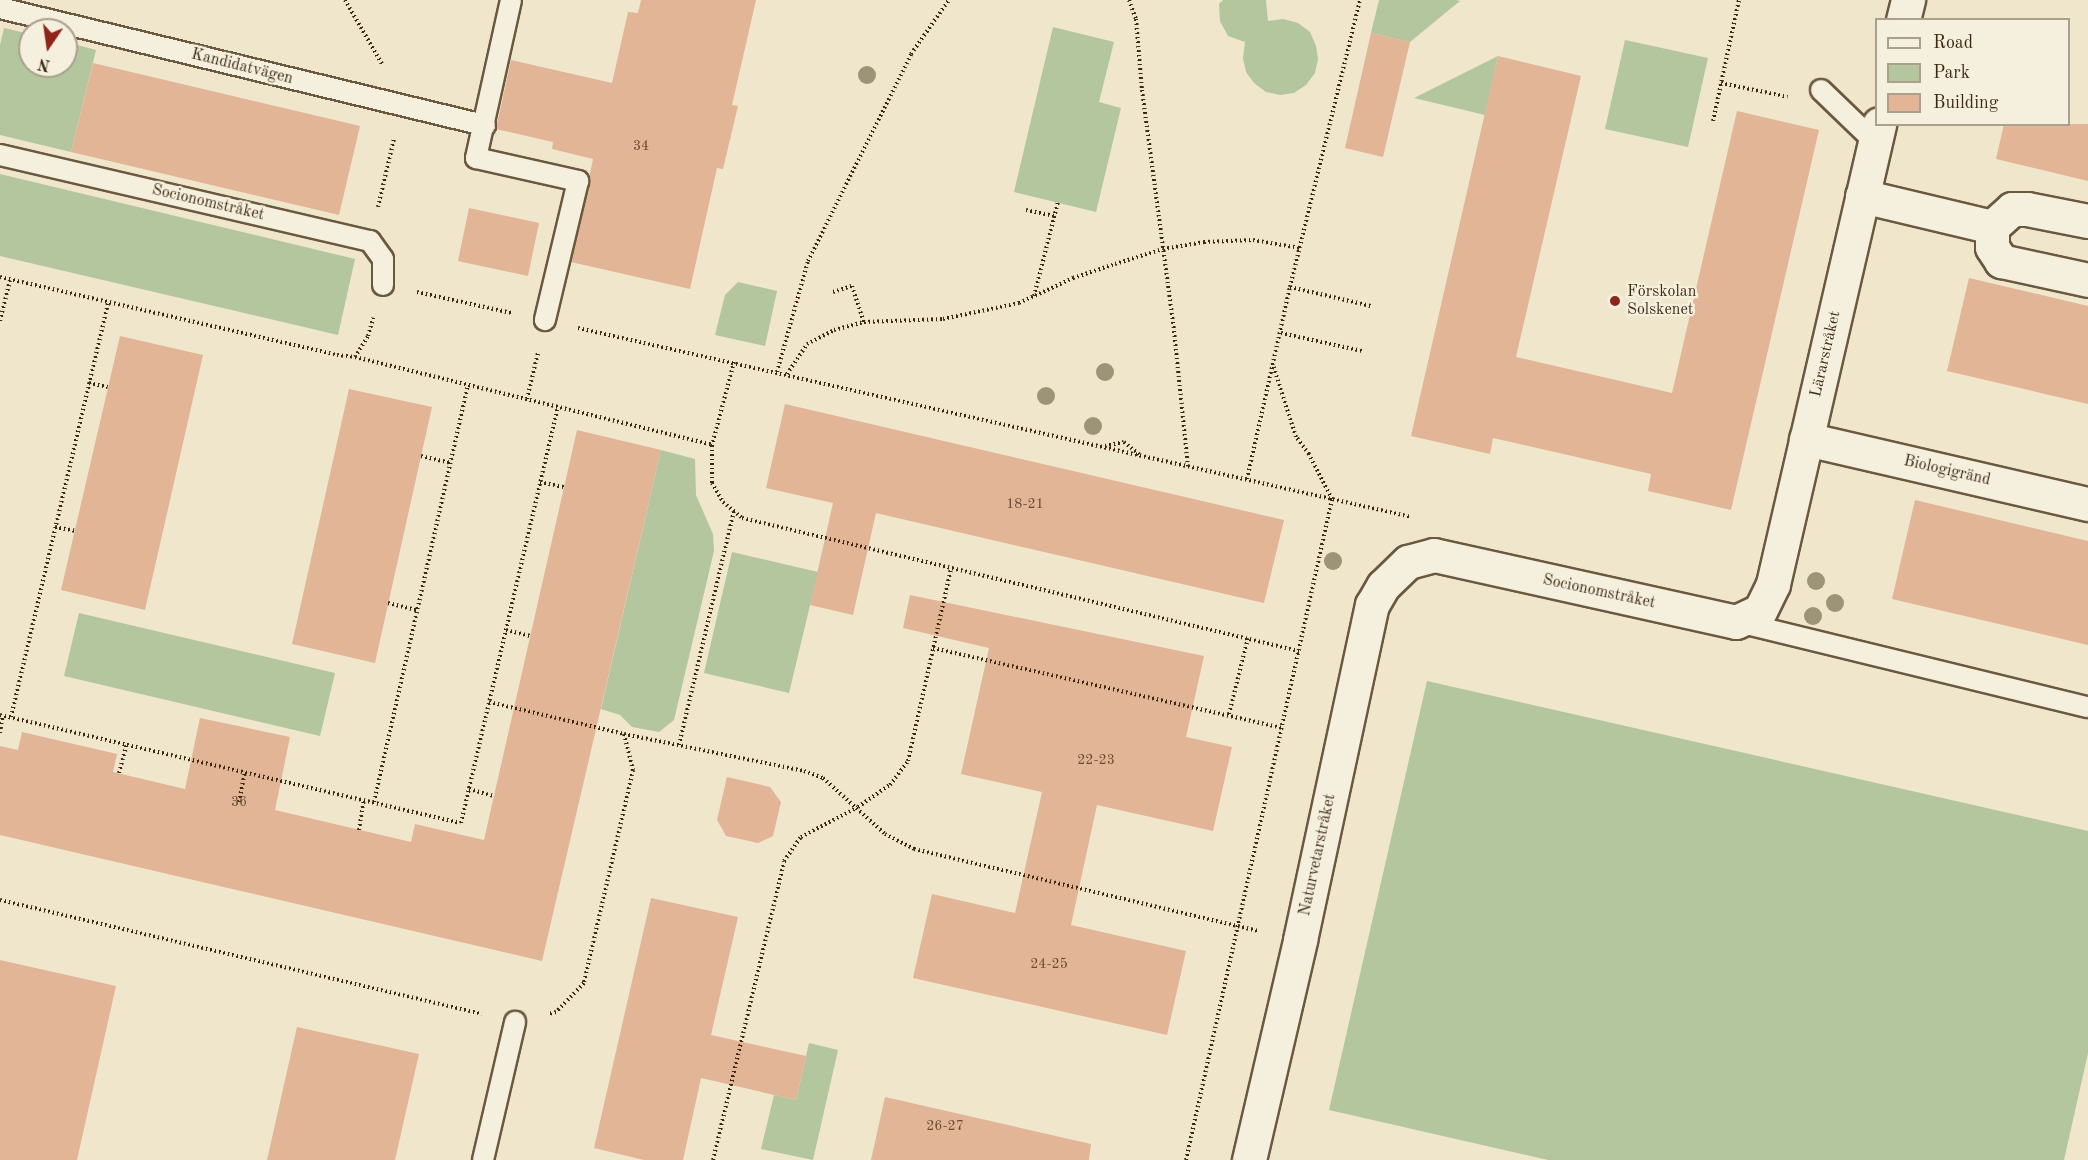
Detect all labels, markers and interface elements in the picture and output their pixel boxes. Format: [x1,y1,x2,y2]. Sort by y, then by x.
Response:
north arrow [18,18,78,78]
legend [1875,18,2070,126]
text: Road [1933,34,1973,52]
street label: Kandidatvägen [189,45,295,89]
text: N [37,54,52,73]
text: Park [1933,64,1970,82]
text: Building [1933,94,1998,112]
house number: 34 [633,138,649,154]
street label: Socionomstråket [150,181,266,225]
place label: Förskolan Solskenet [1627,282,1696,320]
marker: Förskolan Solskenet [1608,294,1622,308]
street label: Lärarstråket [1807,309,1845,399]
street label: Biologigränd [1902,452,1992,490]
house number: 18-21 [1006,496,1044,512]
street label: Socionomstråket [1541,571,1657,613]
house number: 22-23 [1077,752,1115,768]
street label: Naturvetarstråket [1296,792,1340,918]
house number: 36 [231,794,247,810]
house number: 24-25 [1030,956,1068,972]
house number: 26-27 [926,1118,964,1134]

